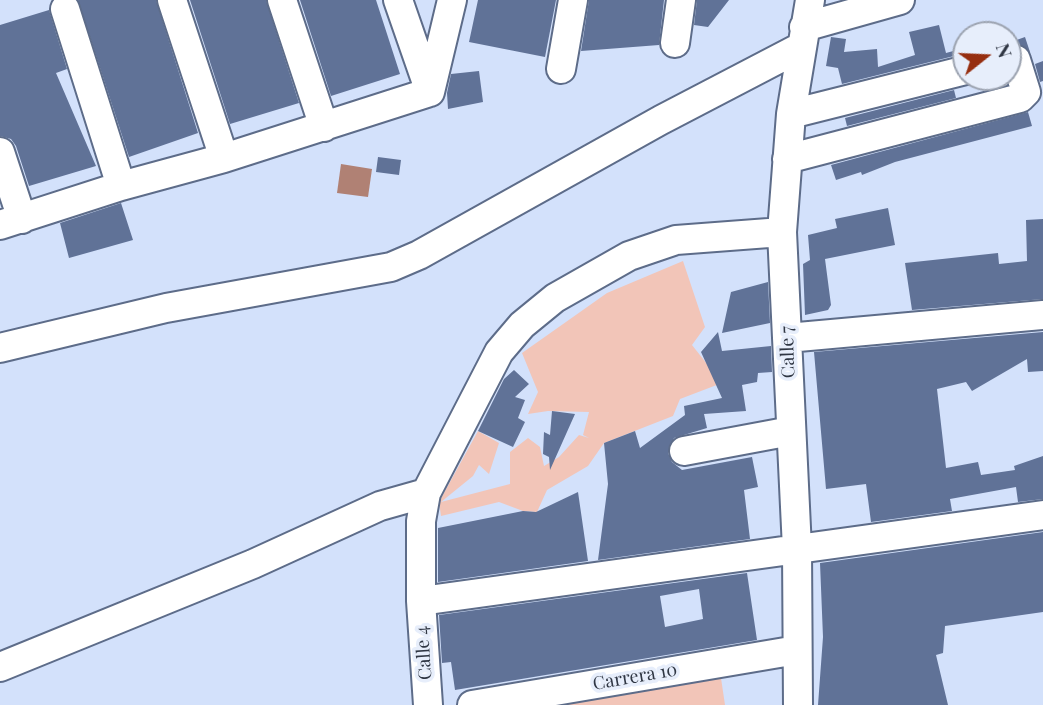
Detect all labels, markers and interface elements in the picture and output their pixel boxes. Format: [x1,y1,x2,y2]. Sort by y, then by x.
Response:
north arrow [952,21,1022,91]
text: N [991,40,1020,61]
street label: Calle 7 [776,325,800,379]
street label: Calle 4 [411,625,437,681]
street label: Carrera 10 [591,659,679,695]

